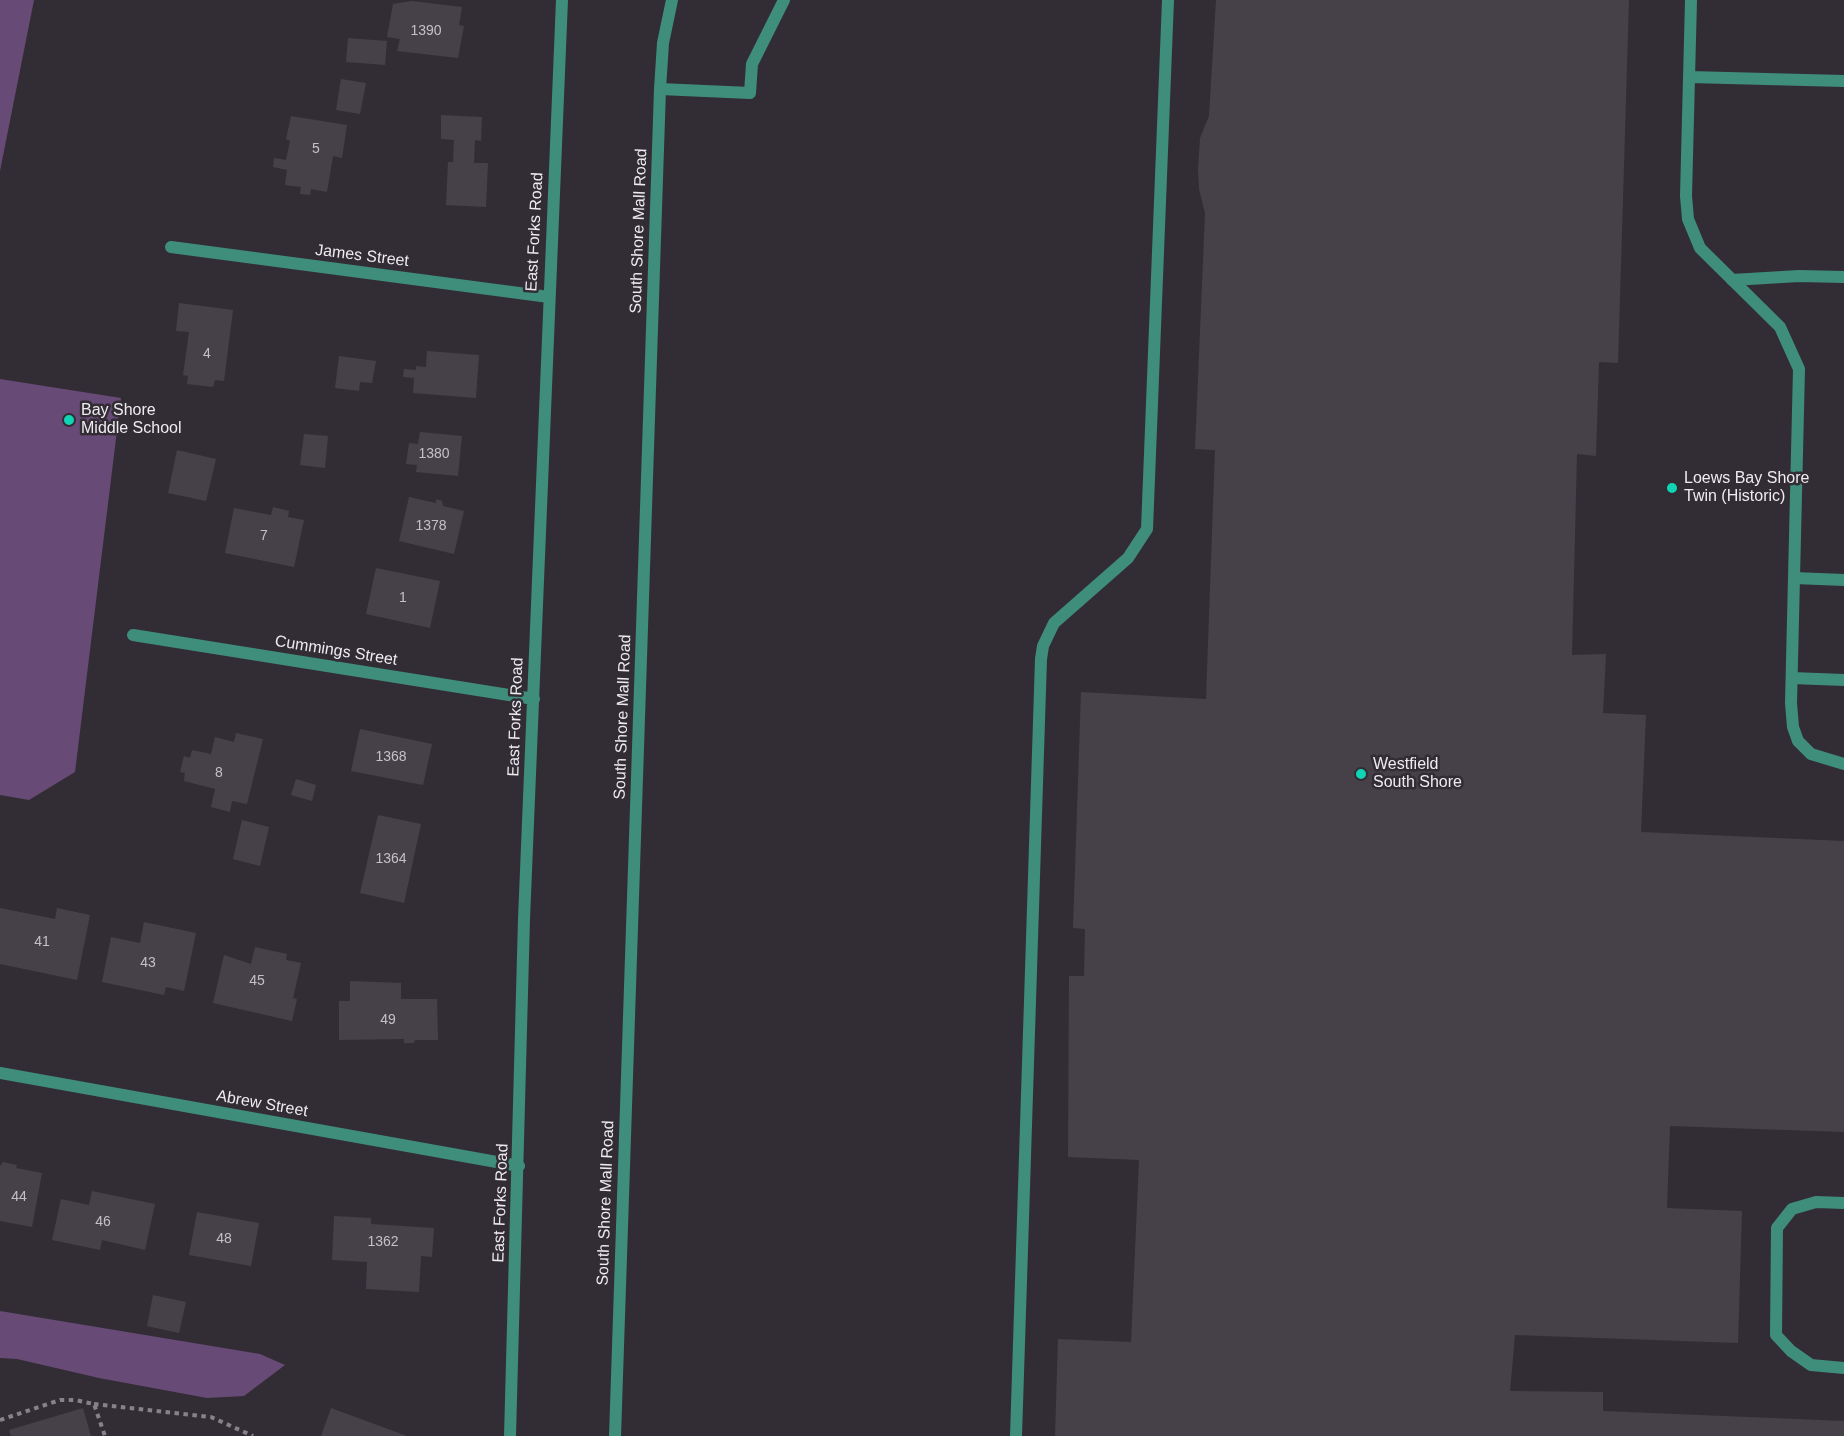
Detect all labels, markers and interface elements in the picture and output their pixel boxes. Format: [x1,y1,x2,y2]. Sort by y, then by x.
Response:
house number: 1390 [410,23,442,39]
house number: 5 [312,141,320,157]
street label: South Shore Mall Road [627,148,651,314]
street label: East Forks Road [522,172,548,292]
street label: James Street [314,241,410,271]
house number: 4 [203,346,211,362]
place label: Bay Shore Middle School [81,401,182,439]
marker: Bay Shore Middle School [62,413,76,427]
house number: 1380 [418,446,450,462]
place label: Loews Bay Shore Twin (Historic) [1684,469,1809,507]
marker: Loews Bay Shore Twin (Historic) [1665,481,1679,495]
house number: 1378 [415,518,447,534]
house number: 7 [260,528,268,544]
house number: 1 [399,590,407,606]
street label: Cummings Street [273,632,399,670]
street label: South Shore Mall Road [611,634,635,800]
street label: East Forks Road [504,657,528,777]
house number: 1368 [375,749,407,765]
place label: Westfield South Shore [1373,755,1462,793]
house number: 8 [215,765,223,781]
marker: Westfield South Shore [1354,767,1368,781]
house number: 1364 [375,851,407,867]
house number: 41 [34,934,50,950]
house number: 43 [140,955,156,971]
house number: 45 [249,973,265,989]
house number: 49 [380,1012,396,1028]
street label: Abrew Street [215,1087,309,1121]
street label: South Shore Mall Road [594,1120,618,1286]
street label: East Forks Road [489,1143,513,1263]
house number: 44 [11,1189,27,1205]
house number: 46 [95,1214,111,1230]
house number: 48 [216,1231,232,1247]
house number: 1362 [367,1234,399,1250]

